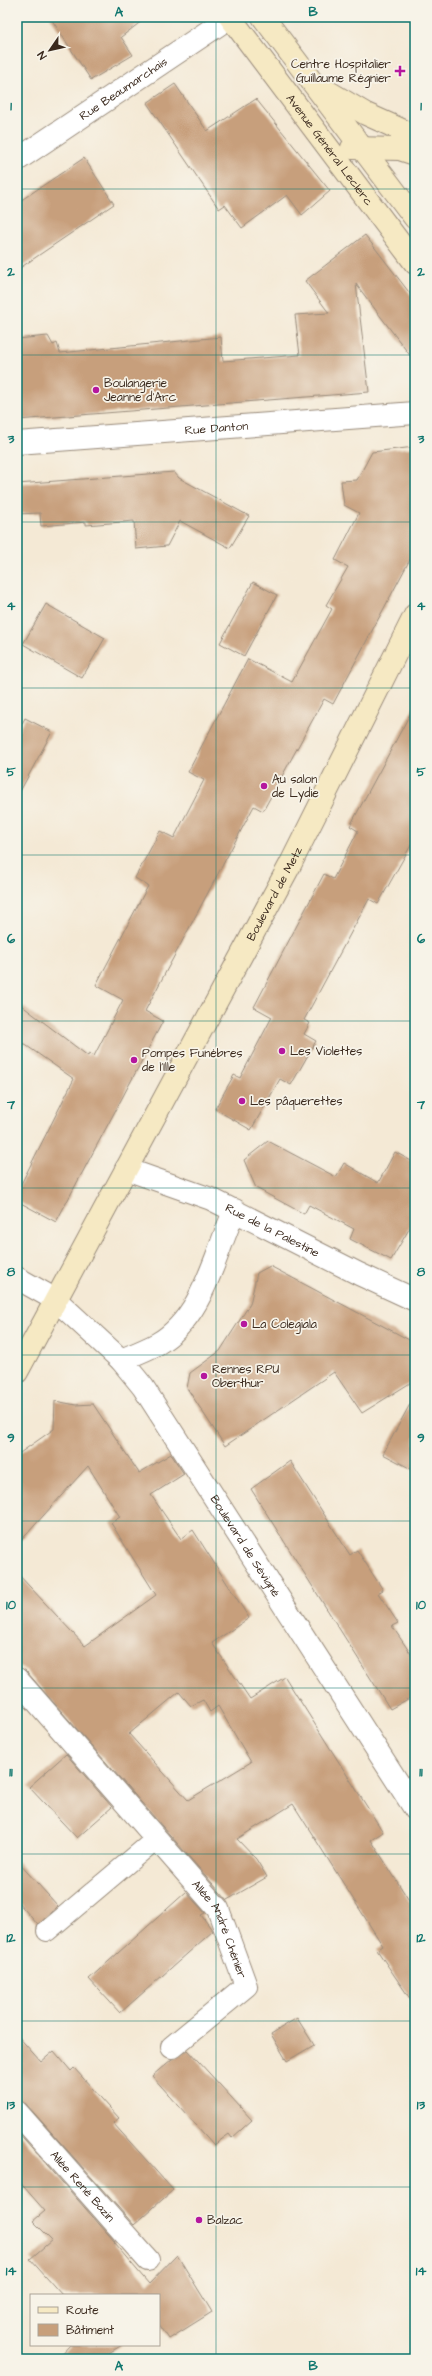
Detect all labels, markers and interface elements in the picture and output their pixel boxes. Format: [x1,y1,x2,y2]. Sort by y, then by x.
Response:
text: A [115,3,124,21]
text: B [308,3,318,21]
north arrow [30,30,70,70]
text: N [34,48,50,62]
street label: Rue Beaumarchais [76,53,171,125]
place label: Centre Hospitalier Guillaume Régnier [291,56,391,88]
marker: Centre Hospitalier Guillaume Régnier [394,65,406,77]
street label: Avenue Général Leclerc [282,91,377,210]
text: 1 [10,97,12,115]
text: 1 [420,97,422,115]
text: 2 [6,263,15,281]
text: 2 [416,263,425,281]
place label: Boulangerie Jeanne d'Arc [104,375,177,406]
marker: Boulangerie Jeanne d'Arc [91,385,101,395]
street label: Rue Danton [184,418,249,439]
text: 3 [7,430,15,448]
text: 3 [417,430,425,448]
text: 4 [7,597,16,615]
text: 4 [417,597,426,615]
text: 5 [6,763,16,781]
text: 5 [416,763,426,781]
place label: Au salon de Lydie [272,771,319,803]
marker: Au salon de Lydie [259,781,269,791]
street label: Boulevard de Metz [243,844,307,944]
text: 6 [7,930,16,948]
text: 6 [417,930,426,948]
place label: Les Violettes [290,1043,362,1060]
place label: Pompes Funèbres de l'Ille [142,1045,243,1076]
marker: Les Violettes [277,1046,287,1056]
marker: Pompes Funèbres de l'Ille [129,1055,139,1065]
place label: Les pâquerettes [250,1093,343,1110]
text: 7 [6,1096,16,1114]
marker: Les pâquerettes [237,1096,247,1106]
text: 7 [416,1096,426,1114]
street label: Rue de la Palestine [222,1200,323,1262]
text: 8 [7,1263,16,1281]
text: 8 [417,1263,426,1281]
place label: La Colegiala [252,1316,317,1334]
marker: La Colegiala [239,1319,249,1329]
place label: Rennes RPU Oberthur [212,1361,280,1392]
marker: Rennes RPU Oberthur [199,1371,209,1381]
text: 9 [7,1429,15,1447]
text: 9 [417,1429,425,1447]
street label: Boulevard de Sévigné [206,1492,284,1601]
text: 10 [6,1596,17,1614]
text: 10 [416,1596,427,1614]
text: 11 [9,1763,13,1781]
text: 11 [419,1763,423,1781]
street label: Allée André Chénier [188,1877,251,1981]
text: 12 [6,1929,16,1947]
text: 12 [416,1929,426,1947]
text: 13 [7,2096,16,2114]
text: 13 [417,2096,426,2114]
street label: Allée René Bazin [46,2147,118,2226]
place label: Balzac [207,2212,244,2229]
marker: Balzac [194,2215,204,2225]
text: 14 [6,2262,16,2280]
text: 14 [416,2262,426,2280]
legend [30,2294,160,2346]
text: Route [66,2302,99,2319]
text: Bâtiment [66,2322,114,2339]
text: A [115,2357,124,2375]
text: B [308,2357,318,2375]

